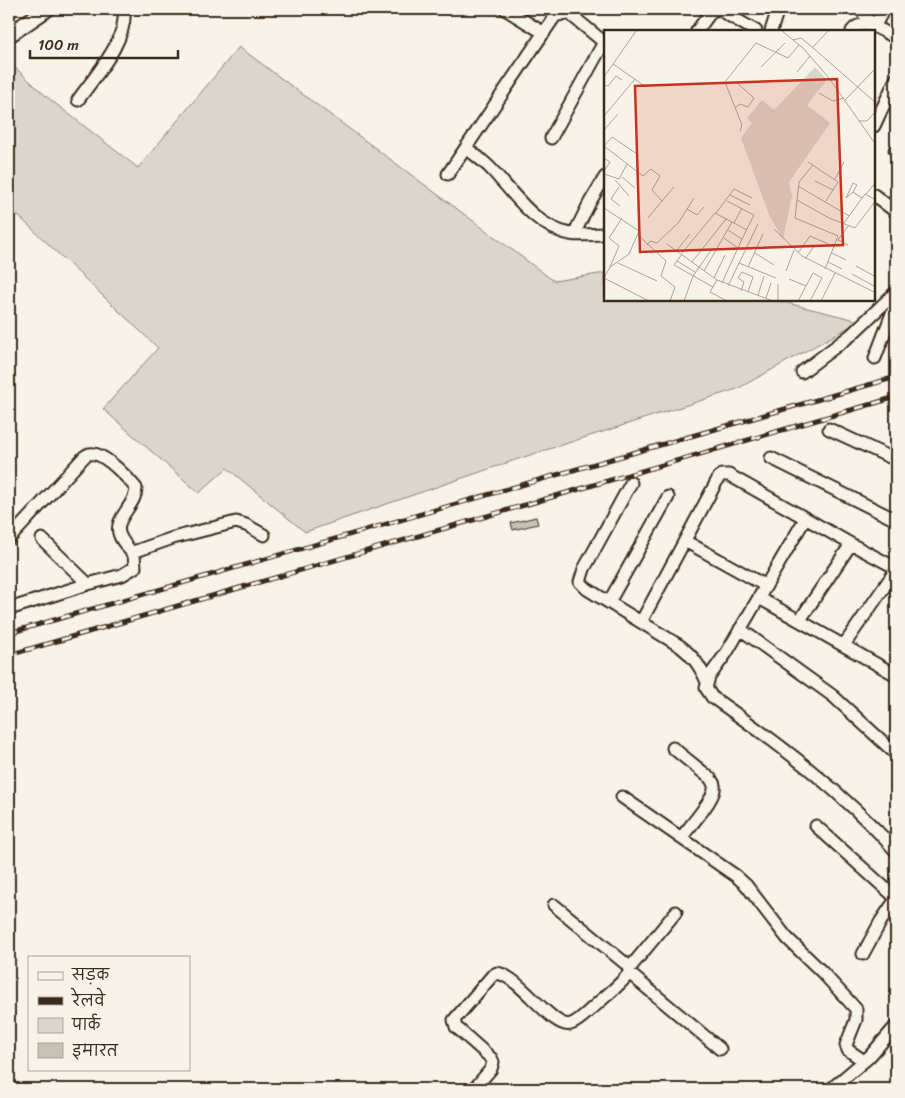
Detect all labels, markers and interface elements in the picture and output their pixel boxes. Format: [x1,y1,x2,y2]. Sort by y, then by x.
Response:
scale bar [30,28,178,60]
inset map [604,30,875,301]
text: 100 m [38,32,79,58]
legend [28,956,190,1070]
text: सड़क [71,962,110,988]
text: रेलवे [70,987,106,1014]
text: पार्क [71,1012,102,1038]
text: इमारत [72,1038,119,1064]

